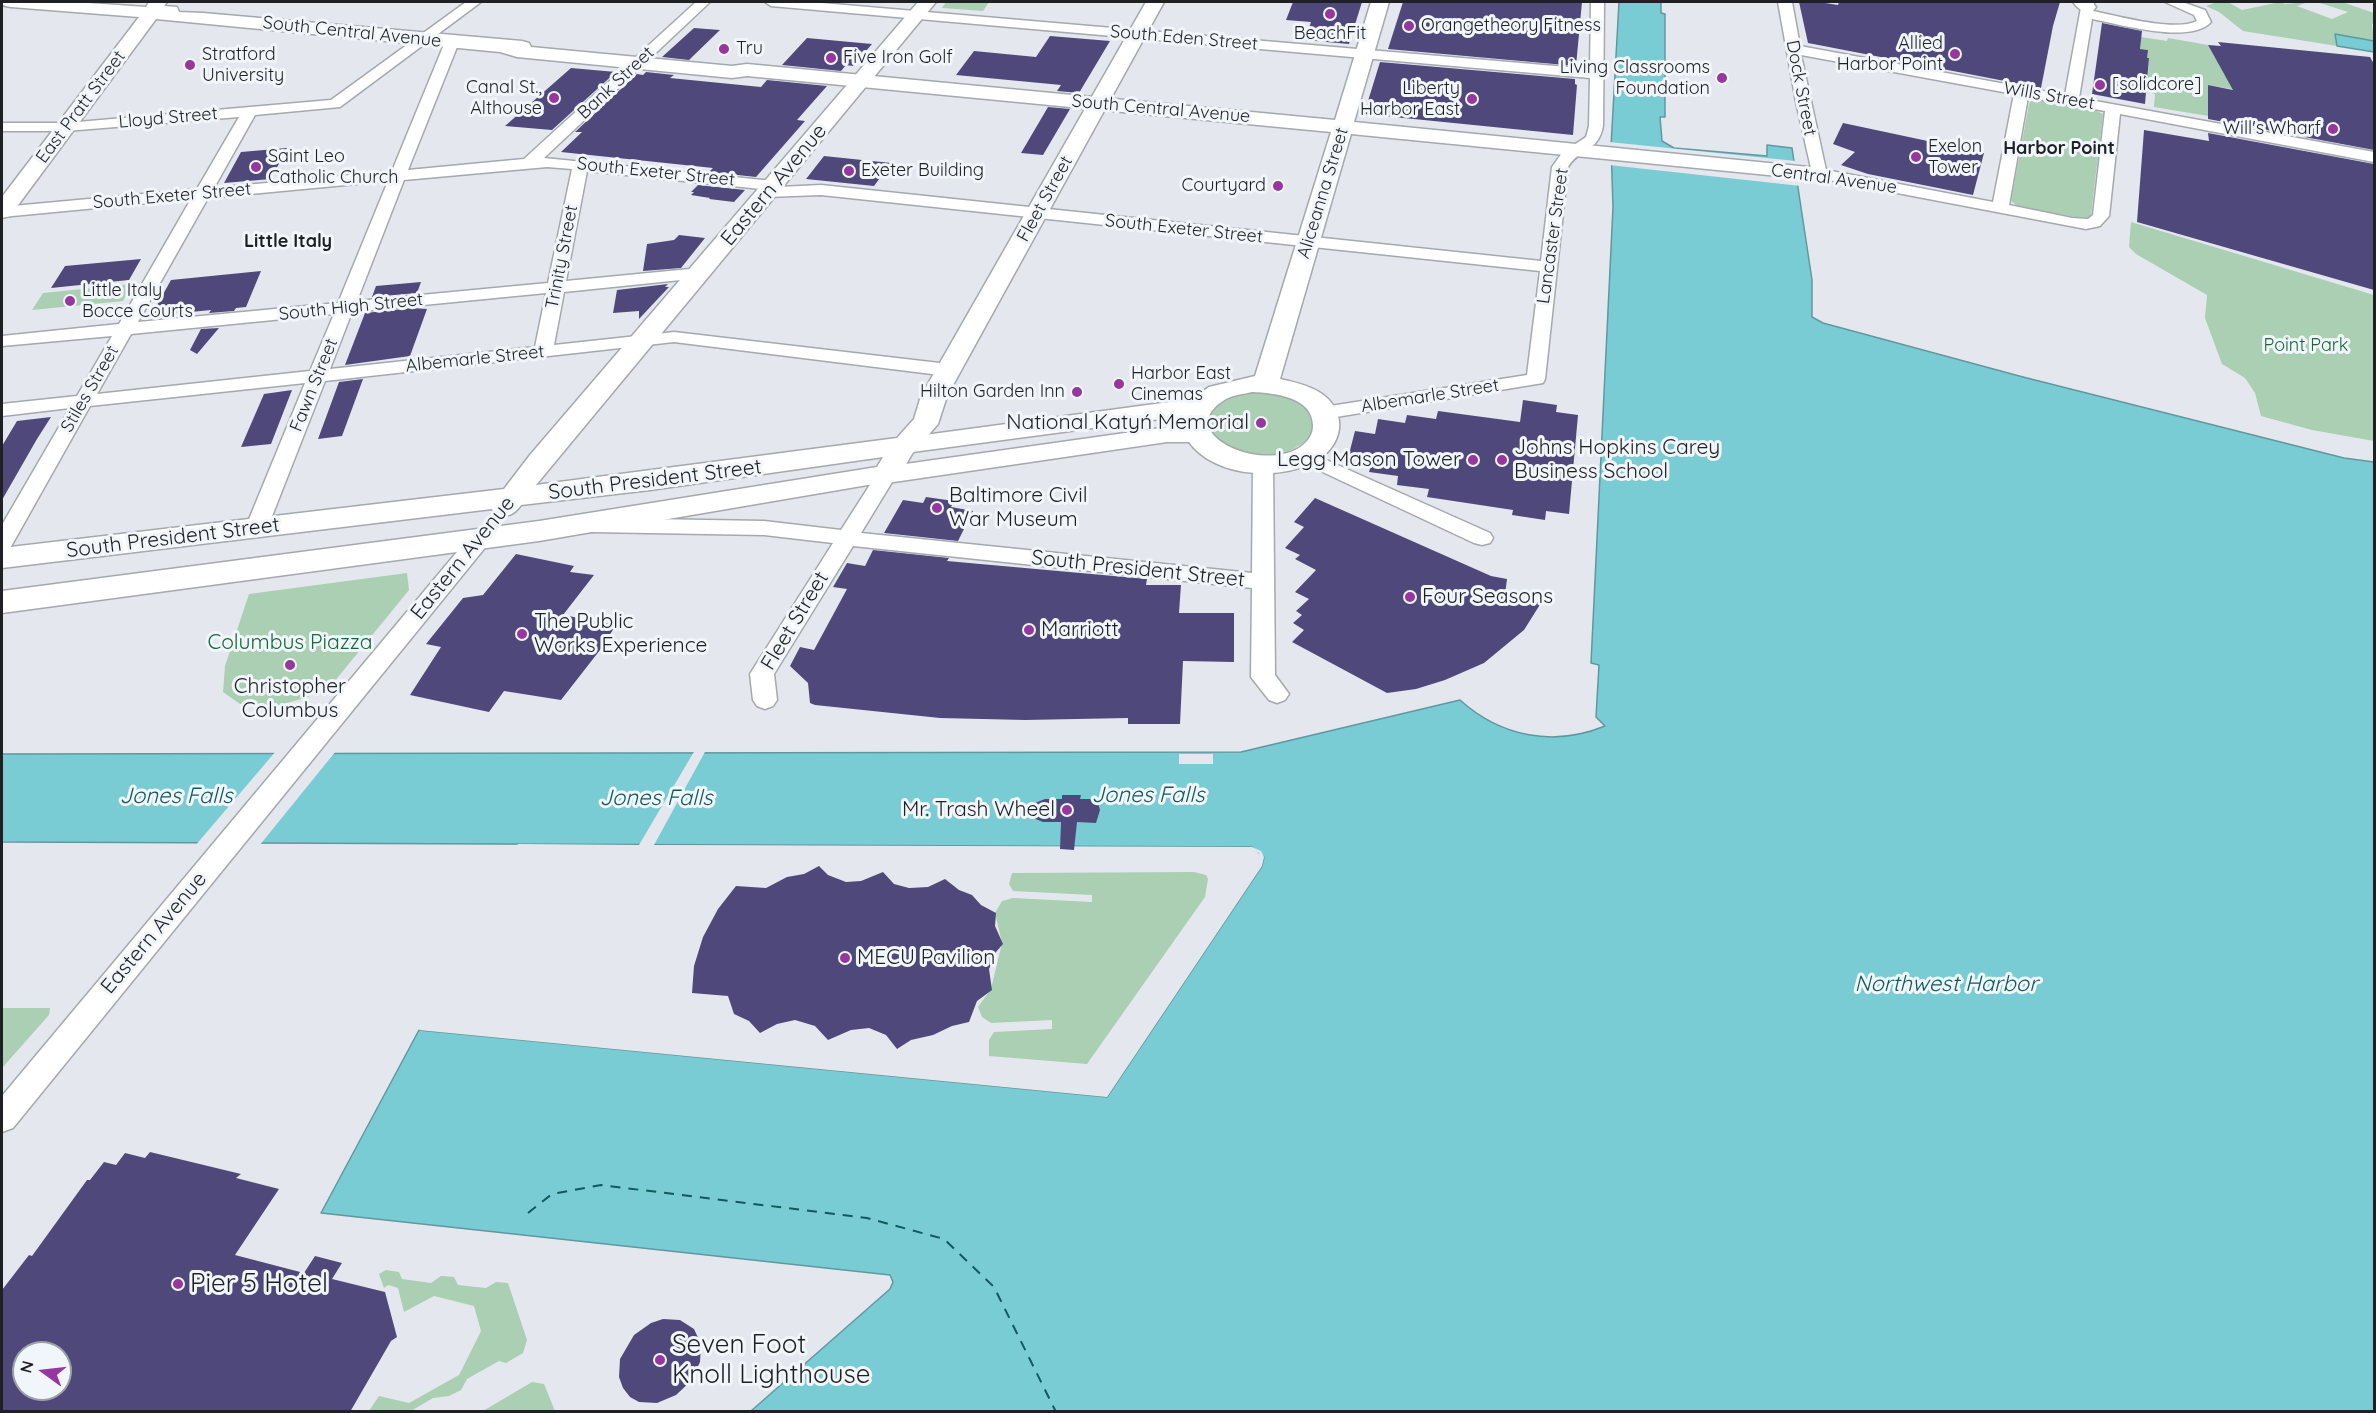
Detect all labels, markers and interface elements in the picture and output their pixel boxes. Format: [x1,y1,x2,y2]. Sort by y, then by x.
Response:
marker: BeachFit [1323,7,1337,21]
street label: South Central Avenue [262,12,442,52]
place label: Orangetheory Fitness [1421,15,1601,37]
marker: Orangetheory Fitness [1402,19,1416,33]
street label: South Eden Street [1109,21,1259,55]
place label: BeachFit [1294,23,1366,45]
place label: Allied Harbor Point [1837,33,1943,76]
place label: Tru [736,38,763,60]
street label: Dock Street [1781,38,1821,138]
street label: Bank Street [573,42,659,124]
marker: Tru [717,42,731,56]
place label: Stratford University [202,44,284,86]
street label: East Pratt Street [32,46,130,168]
place label: Five Iron Golf [843,47,953,69]
marker: Allied Harbor Point [1948,47,1962,61]
marker: Five Iron Golf [824,51,838,65]
place label: Living Classrooms Foundation [1560,57,1710,100]
marker: Stratford University [183,58,197,72]
marker: Living Classrooms Foundation [1715,71,1729,85]
place label: [solidcore] [2112,74,2201,96]
place label: Canal St., Althouse [466,77,542,119]
street label: Wills Street [2002,77,2096,115]
place label: Liberty Harbor East [1360,78,1460,121]
marker: [solidcore] [2093,78,2107,92]
street label: South Central Avenue [1071,90,1251,128]
marker: Canal St., Althouse [547,91,561,105]
marker: Liberty Harbor East [1465,92,1479,106]
street label: Lloyd Street [117,103,219,133]
place label: Will's Wharf [2223,118,2321,140]
street label: Eastern Avenue [716,119,832,251]
marker: Will's Wharf [2326,122,2340,136]
street label: Aliceanna Street [1293,125,1353,261]
place label: Exelon Tower [1928,136,1982,178]
district label: Harbor Point [2003,138,2115,160]
place label: Saint Leo Catholic Church [268,146,398,188]
marker: Exelon Tower [1909,150,1923,164]
street label: Fleet Street [1013,152,1077,246]
street label: South Exeter Street [576,153,736,191]
street label: Central Avenue [1770,159,1898,199]
marker: Saint Leo Catholic Church [249,160,263,174]
place label: Exeter Building [861,160,984,182]
marker: Exeter Building [842,164,856,178]
street label: Lancaster Street [1533,167,1573,305]
place label: Courtyard [1182,175,1266,197]
street label: South Exeter Street [92,178,252,214]
marker: Courtyard [1271,179,1285,193]
street label: Trinity Street [541,203,583,311]
street label: South Exeter Street [1104,210,1264,248]
district label: Little Italy [244,231,332,253]
place label: Little Italy Bocce Courts [82,280,193,322]
street label: South High Street [278,289,424,325]
marker: Little Italy Bocce Courts [63,294,77,308]
street label: Fawn Street [286,335,342,435]
park label: Point Park [2264,335,2348,357]
street label: Albemarle Street [405,341,545,377]
street label: Stiles Street [56,342,124,436]
place label: Harbor East Cinemas [1131,363,1231,406]
street label: Albemarle Street [1359,374,1501,418]
marker: Harbor East Cinemas [1112,377,1126,391]
place label: Hilton Garden Inn [920,381,1065,403]
marker: Hilton Garden Inn [1070,385,1084,399]
place label: National Katyń Memorial [1006,410,1249,436]
marker: National Katyń Memorial [1254,416,1268,430]
place label: Johns Hopkins Carey Business School [1514,435,1720,485]
place label: Legg Mason Tower [1277,447,1461,473]
marker: Legg Mason Tower [1466,453,1480,467]
marker: Johns Hopkins Carey Business School [1495,453,1509,467]
street label: South President Street [547,454,763,506]
place label: Baltimore Civil War Museum [949,483,1087,533]
street label: Eastern Avenue [406,491,520,625]
marker: Baltimore Civil War Museum [930,501,944,515]
street label: South President Street [65,512,281,564]
street label: South President Street [1030,545,1246,593]
street label: Fleet Street [756,567,834,675]
place label: Four Seasons [1422,584,1553,610]
marker: Four Seasons [1403,590,1417,604]
place label: The Public Works Experience [534,609,707,659]
place label: Marriott [1041,617,1119,643]
marker: Marriott [1022,623,1036,637]
marker: The Public Works Experience [515,627,529,641]
park label: Columbus Piazza [207,630,373,656]
marker: Christopher Columbus [283,658,297,672]
place label: Christopher Columbus [234,674,346,724]
water label: Jones Falls [1091,782,1205,808]
water label: Jones Falls [119,783,233,809]
water label: Jones Falls [599,785,713,811]
place label: Mr. Trash Wheel [902,797,1055,823]
marker: Mr. Trash Wheel [1060,803,1074,817]
street label: Eastern Avenue [96,867,212,999]
place label: MECU Pavilion [857,945,995,971]
marker: MECU Pavilion [838,951,852,965]
water label: Northwest Harbor [1854,971,2038,997]
place label: Pier 5 Hotel [190,1268,328,1300]
marker: Pier 5 Hotel [171,1277,185,1291]
place label: Seven Foot Knoll Lighthouse [672,1329,870,1390]
north arrow [12,1341,72,1401]
marker: Seven Foot Knoll Lighthouse [653,1353,667,1367]
text: N [15,1359,38,1375]

